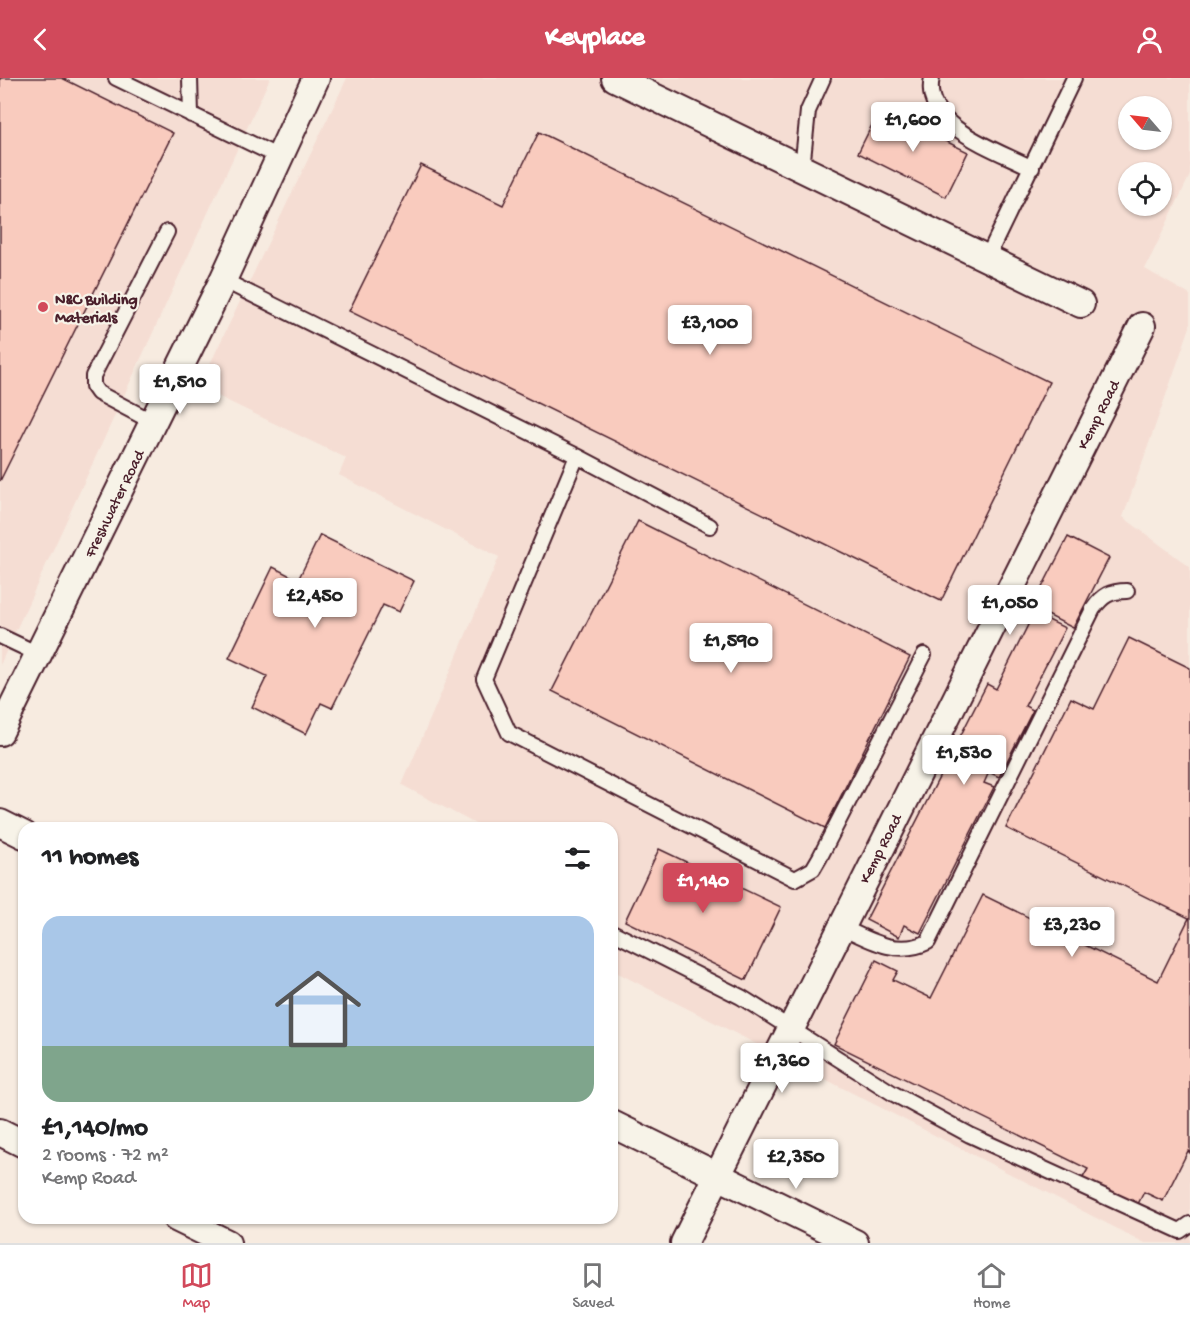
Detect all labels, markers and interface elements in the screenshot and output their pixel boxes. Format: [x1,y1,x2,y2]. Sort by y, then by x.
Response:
icon: back [24,23,57,56]
text: Keyplace [545,23,645,55]
icon: person [1133,23,1166,56]
north arrow [1118,96,1172,150]
map controls [1118,96,1172,216]
pin: £1,600 [864,102,962,153]
text: £1,600 [885,110,941,133]
button: locate [1118,162,1172,216]
place label: N&C Building Materials [55,292,138,329]
marker: N&C Building Materials [36,300,50,314]
pin: £3,100 [661,305,759,356]
text: £3,100 [682,313,738,336]
pin: £1,510 [131,364,229,415]
text: £1,510 [153,372,207,395]
street label: Kemp Road [1075,376,1126,453]
street label: Freshwater Road [82,446,151,562]
pin: £2,450 [266,578,364,629]
pin: £1,050 [961,585,1059,636]
text: £2,450 [287,586,343,609]
text: £1,050 [982,593,1038,616]
pin: £1,590 [682,623,780,674]
text: £1,590 [703,631,759,654]
pin: £1,530 [915,735,1013,786]
text: £1,530 [936,743,992,766]
street label: Kemp Road [857,810,908,887]
icon: filters [561,842,594,875]
text: 11 homes [42,843,138,874]
pin: £1,140 [654,863,752,914]
text: £1,140 [677,871,729,894]
pin: £3,230 [1023,907,1121,958]
text: £3,230 [1043,915,1101,938]
icon: home [264,955,372,1063]
pin: £1,360 [733,1043,831,1094]
text: £1,360 [754,1051,810,1074]
text: £1,140/mo [42,1114,148,1145]
pin: £2,350 [747,1139,845,1190]
text: 2 rooms · 72 m² [42,1145,169,1168]
text: £2,350 [767,1147,825,1170]
text: Kemp Road [42,1168,136,1191]
tab: Map [180,1259,213,1314]
tab: Saved [572,1259,613,1314]
tab: Home [973,1259,1010,1314]

